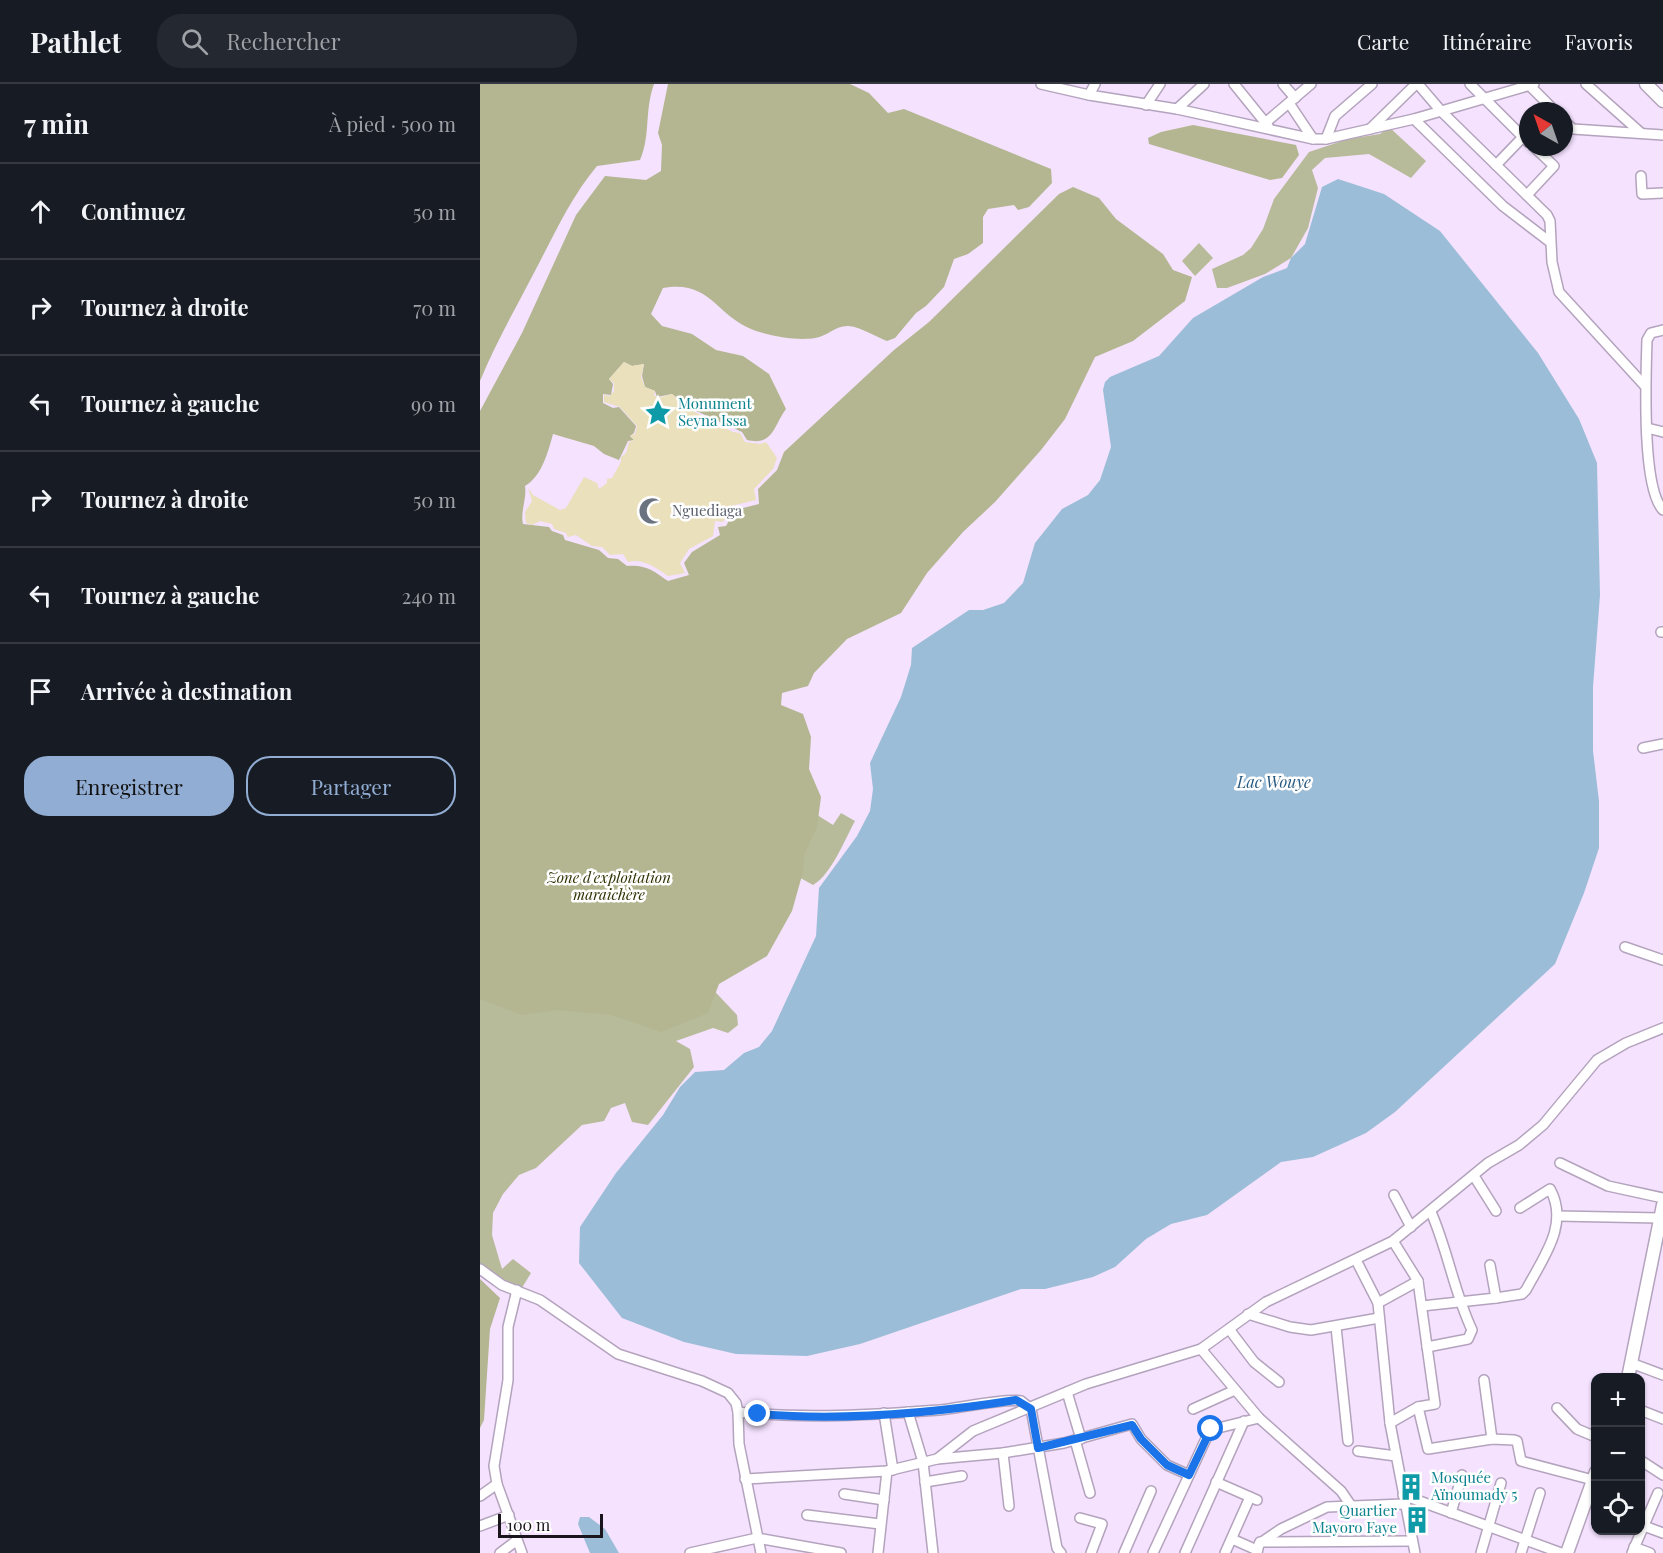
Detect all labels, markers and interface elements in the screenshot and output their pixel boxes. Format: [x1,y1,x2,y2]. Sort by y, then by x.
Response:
search box [157,14,577,68]
text: Pathlet [30,23,121,60]
icon: search [178,25,211,58]
text: Rechercher [226,26,340,56]
text: Carte [1357,27,1409,55]
text: Itinéraire [1442,27,1532,55]
text: Favoris [1565,27,1633,55]
north arrow [1519,102,1573,156]
text: 7 min [24,106,89,141]
text: À pied · 500 m [329,110,456,137]
icon: ahead [24,195,57,228]
text: Continuez [81,196,185,226]
text: 50 m [413,198,456,225]
icon: right [24,291,57,324]
text: Tournez à droite [81,292,249,322]
text: 70 m [413,294,456,321]
icon: left [24,387,57,420]
text: Tournez à gauche [81,388,259,418]
text: 90 m [411,390,456,417]
place label: Monument Seyna Issa [678,393,753,430]
place icon: Monument Seyna Issa [643,398,673,428]
icon: right [24,483,57,516]
text: Tournez à droite [81,484,249,514]
text: 50 m [413,486,456,513]
mosque icon: Nguediaga [637,496,667,526]
place label: Nguediaga [672,500,743,520]
icon: left [24,579,57,612]
text: Tournez à gauche [81,580,259,610]
text: 240 m [402,582,456,609]
icon: arrive [24,675,57,708]
text: Arrivée à destination [81,676,292,706]
button: Enregistrer [24,756,234,816]
button: Partager [246,756,456,816]
water label: Lac Wouye [1236,771,1311,792]
park label: Zone d'exploitation maraichère [546,867,671,904]
map controls [1591,1373,1645,1535]
button: + [1591,1373,1645,1427]
route end [744,1400,770,1426]
route start [1197,1415,1223,1441]
button: − [1591,1427,1645,1481]
place label: Mosquée Aïnoumady 5 [1430,1467,1517,1504]
building icon: Mosquée Aïnoumady 5 [1396,1472,1426,1502]
button: locate [1591,1481,1645,1535]
place label: Quartier Mayoro Faye [1312,1500,1397,1537]
building icon: Quartier Mayoro Faye [1402,1505,1432,1535]
scale bar [498,1511,603,1538]
text: 100 m [507,1514,550,1535]

